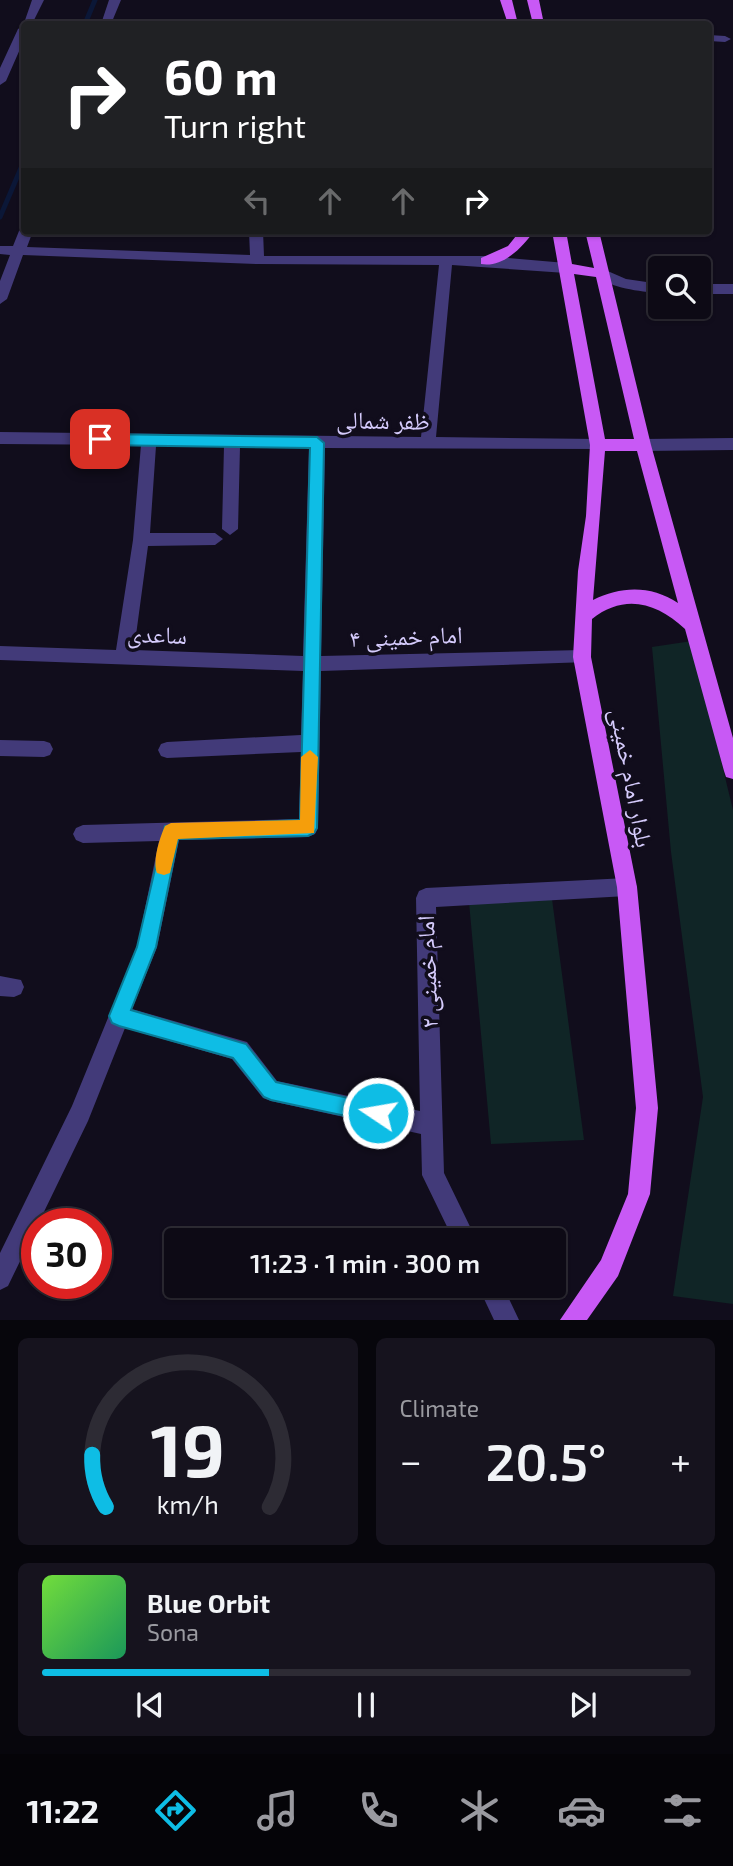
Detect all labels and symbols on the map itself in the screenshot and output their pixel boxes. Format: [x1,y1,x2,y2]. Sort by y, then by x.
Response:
street label: ظفر شمالی [336,404,430,436]
pin [70,409,130,469]
street label: ساعدی [126,618,188,650]
street label: امام خمینی ۴ [349,619,463,655]
street label: بلوار امام خمینی [602,706,660,850]
street label: امام خمینی ۲ [410,915,446,1029]
position arrow [341,1076,415,1150]
speed limit sign: 30 [21,1208,112,1299]

